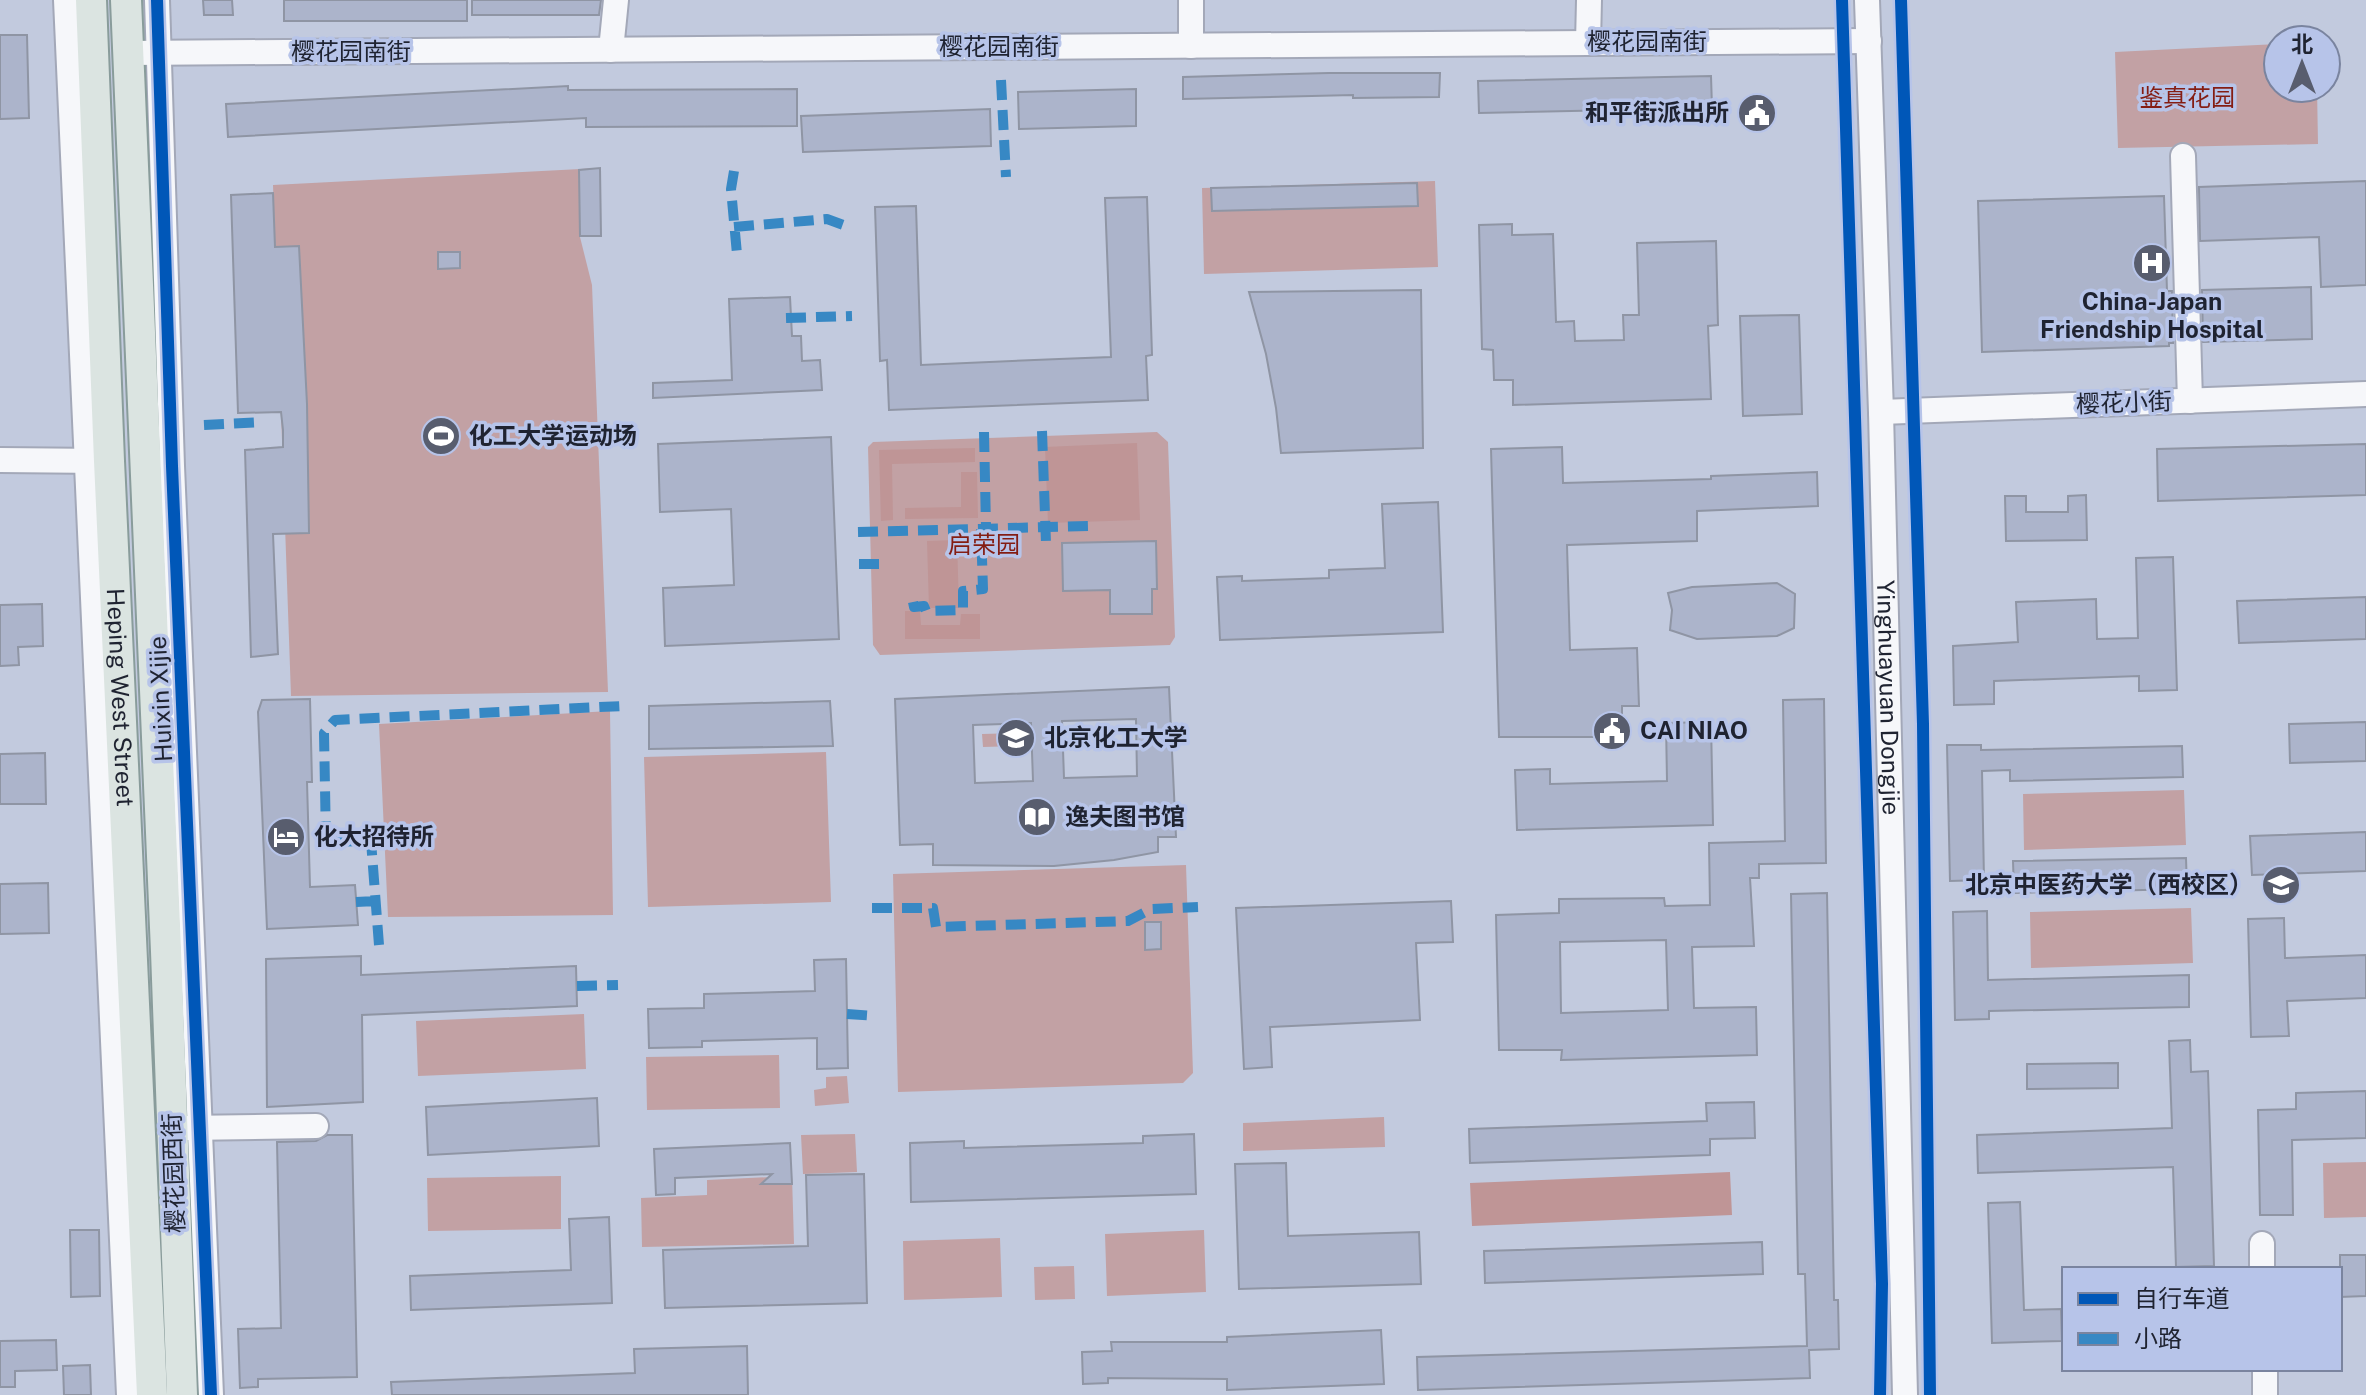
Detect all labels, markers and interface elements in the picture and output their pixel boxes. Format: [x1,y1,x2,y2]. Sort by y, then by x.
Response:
north arrow [2262,24,2342,104]
street label: 樱花园南街 [1587,27,1707,55]
text: 北 [2291,31,2313,57]
street label: 樱花园南街 [939,32,1059,60]
street label: 樱花园南街 [291,37,411,65]
park label: 鉴真花园 [2139,83,2235,111]
public building icon: 和平街派出所 [1736,92,1778,134]
place label: 和平街派出所 [1585,98,1729,126]
hospital icon: China-Japan Friendship Hospital [2131,242,2173,284]
place label: China-Japan Friendship Hospital [2040,287,2264,343]
street label: 樱花小街 [2076,386,2172,418]
sports icon: 化工大学运动场 [420,415,462,457]
place label: 化工大学运动场 [469,421,637,449]
park label: 启荣园 [948,530,1020,558]
street label: Yinghuayuan Dongjie [1872,580,1906,816]
street label: Heping West Street [102,587,140,807]
street label: Huixin Xijie [143,635,177,763]
public building icon: CAI NIAO [1591,710,1633,752]
place label: CAI NIAO [1640,716,1748,744]
school or university icon: 北京化工大学 [995,717,1037,759]
place label: 北京化工大学 [1044,723,1188,751]
library icon: 逸夫图书馆 [1016,796,1058,838]
place label: 逸夫图书馆 [1065,802,1185,830]
hotel icon: 化大招待所 [265,816,307,858]
place label: 化大招待所 [314,822,434,850]
school or university icon: 北京中医药大学（西校区） [2260,864,2302,906]
place label: 北京中医药大学（西校区） [1965,870,2253,898]
street label: 樱花园西街 [157,1113,189,1233]
legend [2062,1267,2342,1371]
text: 自行车道 [2134,1284,2230,1312]
text: 小路 [2134,1324,2182,1352]

